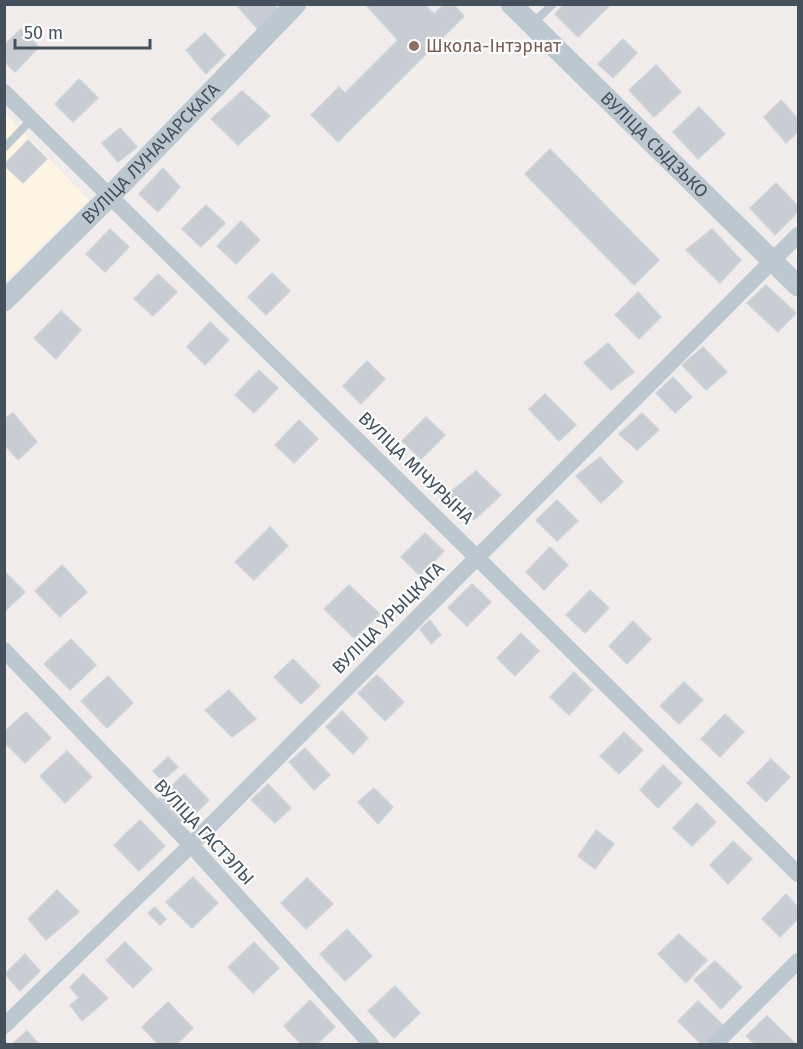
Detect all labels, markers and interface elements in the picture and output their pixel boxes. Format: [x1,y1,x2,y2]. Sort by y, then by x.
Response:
scale bar [15,12,150,50]
text: 50 m [24,22,63,44]
place label: Школа-Інтэрнат [426,35,562,57]
marker: Школа-Інтэрнат [407,39,421,53]
street label: ВУЛІЦА ЛУНАЧАРСКАГА [77,78,225,229]
street label: ВУЛІЦА СЫДЗЬКО [596,87,713,203]
street label: ВУЛІЦА МІЧУРЫНА [354,407,479,529]
street label: ВУЛІЦА УРЫЦКАГА [327,557,449,679]
street label: ВУЛІЦА ГАСТЭЛЫ [149,775,259,889]

